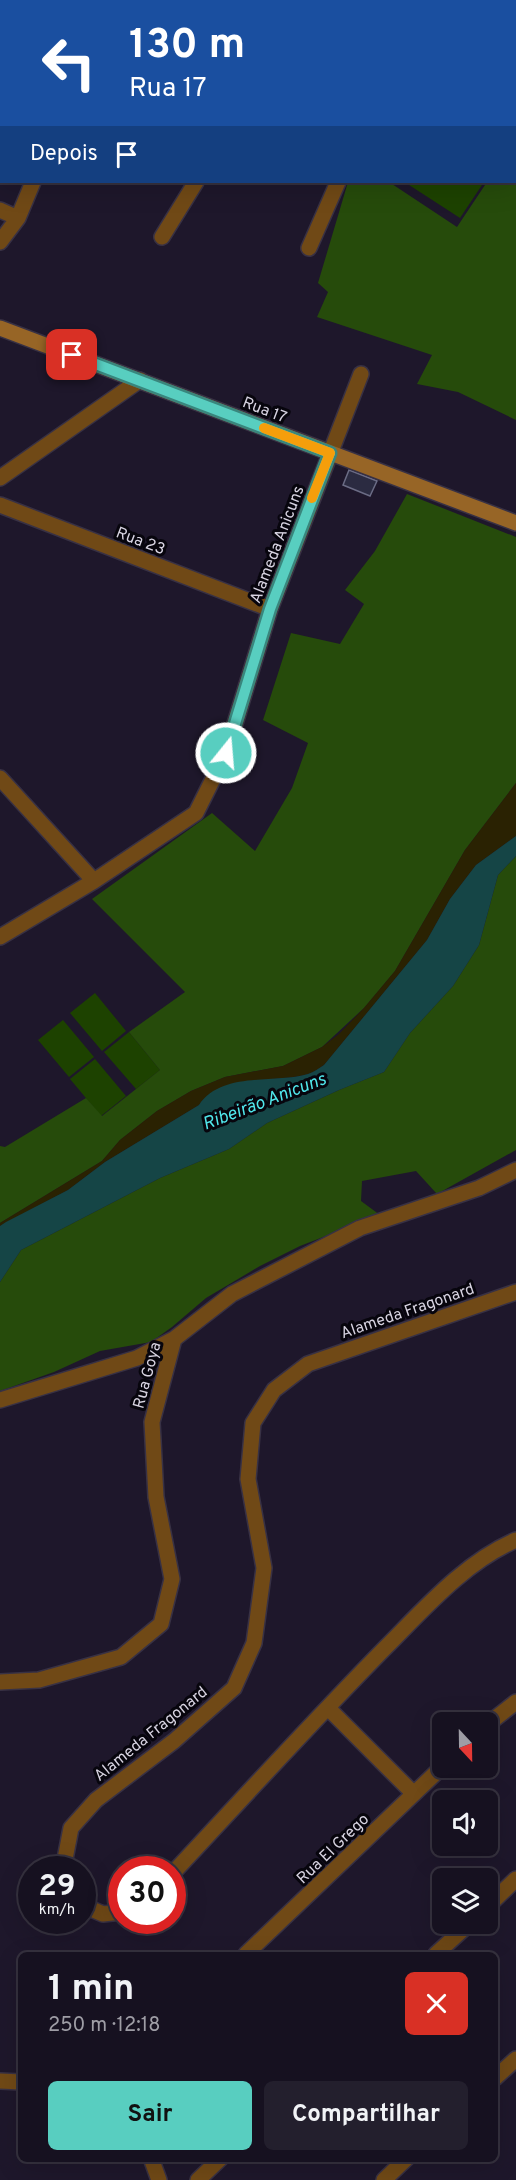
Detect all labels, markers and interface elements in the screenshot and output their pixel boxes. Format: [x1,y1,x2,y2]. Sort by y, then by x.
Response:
text: 130 m [129,20,245,73]
icon: left [30,24,108,102]
text: Rua 17 [129,72,207,106]
icon: arrive [110,138,143,171]
text: Depois [30,141,98,168]
pin [46,329,97,380]
icon: arrive [55,338,88,371]
street label: Rua 17 [239,393,289,428]
street label: Alameda Anicuns [246,483,309,606]
street label: Rua 23 [113,523,168,560]
position arrow [194,721,258,785]
water label: Ribeirão Anicuns [200,1068,330,1136]
street label: Alameda Fragonard [338,1280,477,1344]
street label: Rua Goya [129,1340,166,1411]
street label: Alameda Fragonard [90,1683,212,1786]
north arrow [432,1712,498,1778]
map controls [432,1712,498,1934]
button: sound [432,1790,498,1856]
street label: Rua El Grego [293,1810,374,1889]
speed limit sign: 30 [108,1856,186,1934]
button: layers [432,1868,498,1934]
text: 29 [39,1869,75,1906]
text: km/h [39,1901,75,1920]
text: 1 min [48,1967,134,2013]
button: close [405,1972,468,2035]
text: 250 m · 12:18 [48,2013,160,2039]
button: Sair [48,2081,252,2150]
button: Compartilhar [264,2081,468,2150]

